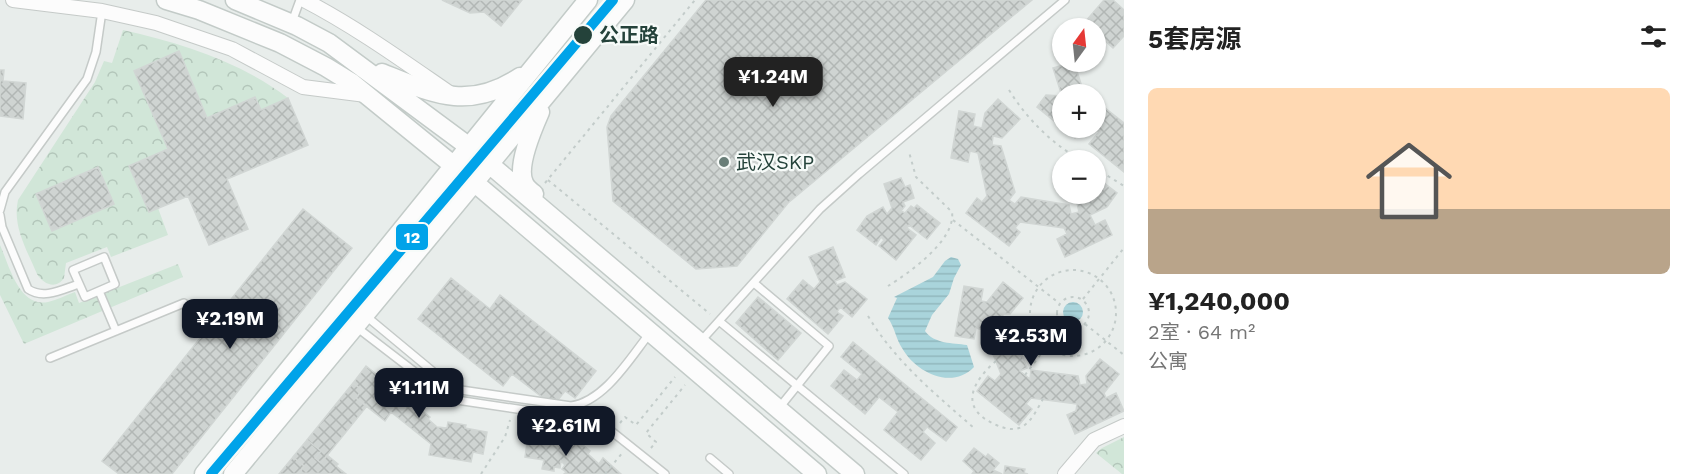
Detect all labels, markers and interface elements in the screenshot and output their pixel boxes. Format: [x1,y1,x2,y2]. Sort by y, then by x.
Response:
north arrow [1052,18,1106,72]
map controls [1052,18,1106,204]
icon: filters [1637,20,1670,53]
place label: 公正路 [599,23,659,47]
marker: 公正路 [572,24,594,46]
text: 5套房源 [1148,24,1241,54]
pin: ¥1.24M [724,57,822,108]
text: ¥1.24M [738,64,808,88]
button: + [1052,84,1106,138]
icon: home [1355,127,1463,235]
place label: 武汉SKP [736,150,814,174]
button: − [1052,150,1106,204]
marker: 武汉SKP [717,155,731,169]
line badge: 12 [395,223,429,251]
text: 12 [404,228,420,247]
text: ¥1,240,000 [1148,286,1290,316]
pin: ¥2.19M [181,299,279,350]
text: ¥2.19M [196,306,264,330]
pin: ¥2.53M [982,316,1080,367]
text: 2室 · 64 m² [1148,320,1255,344]
text: ¥2.53M [995,323,1067,347]
text: 公寓 [1148,349,1188,373]
pin: ¥1.11M [370,368,468,419]
text: ¥1.11M [388,375,450,399]
pin: ¥2.61M [517,406,615,457]
text: ¥2.61M [531,413,601,437]

